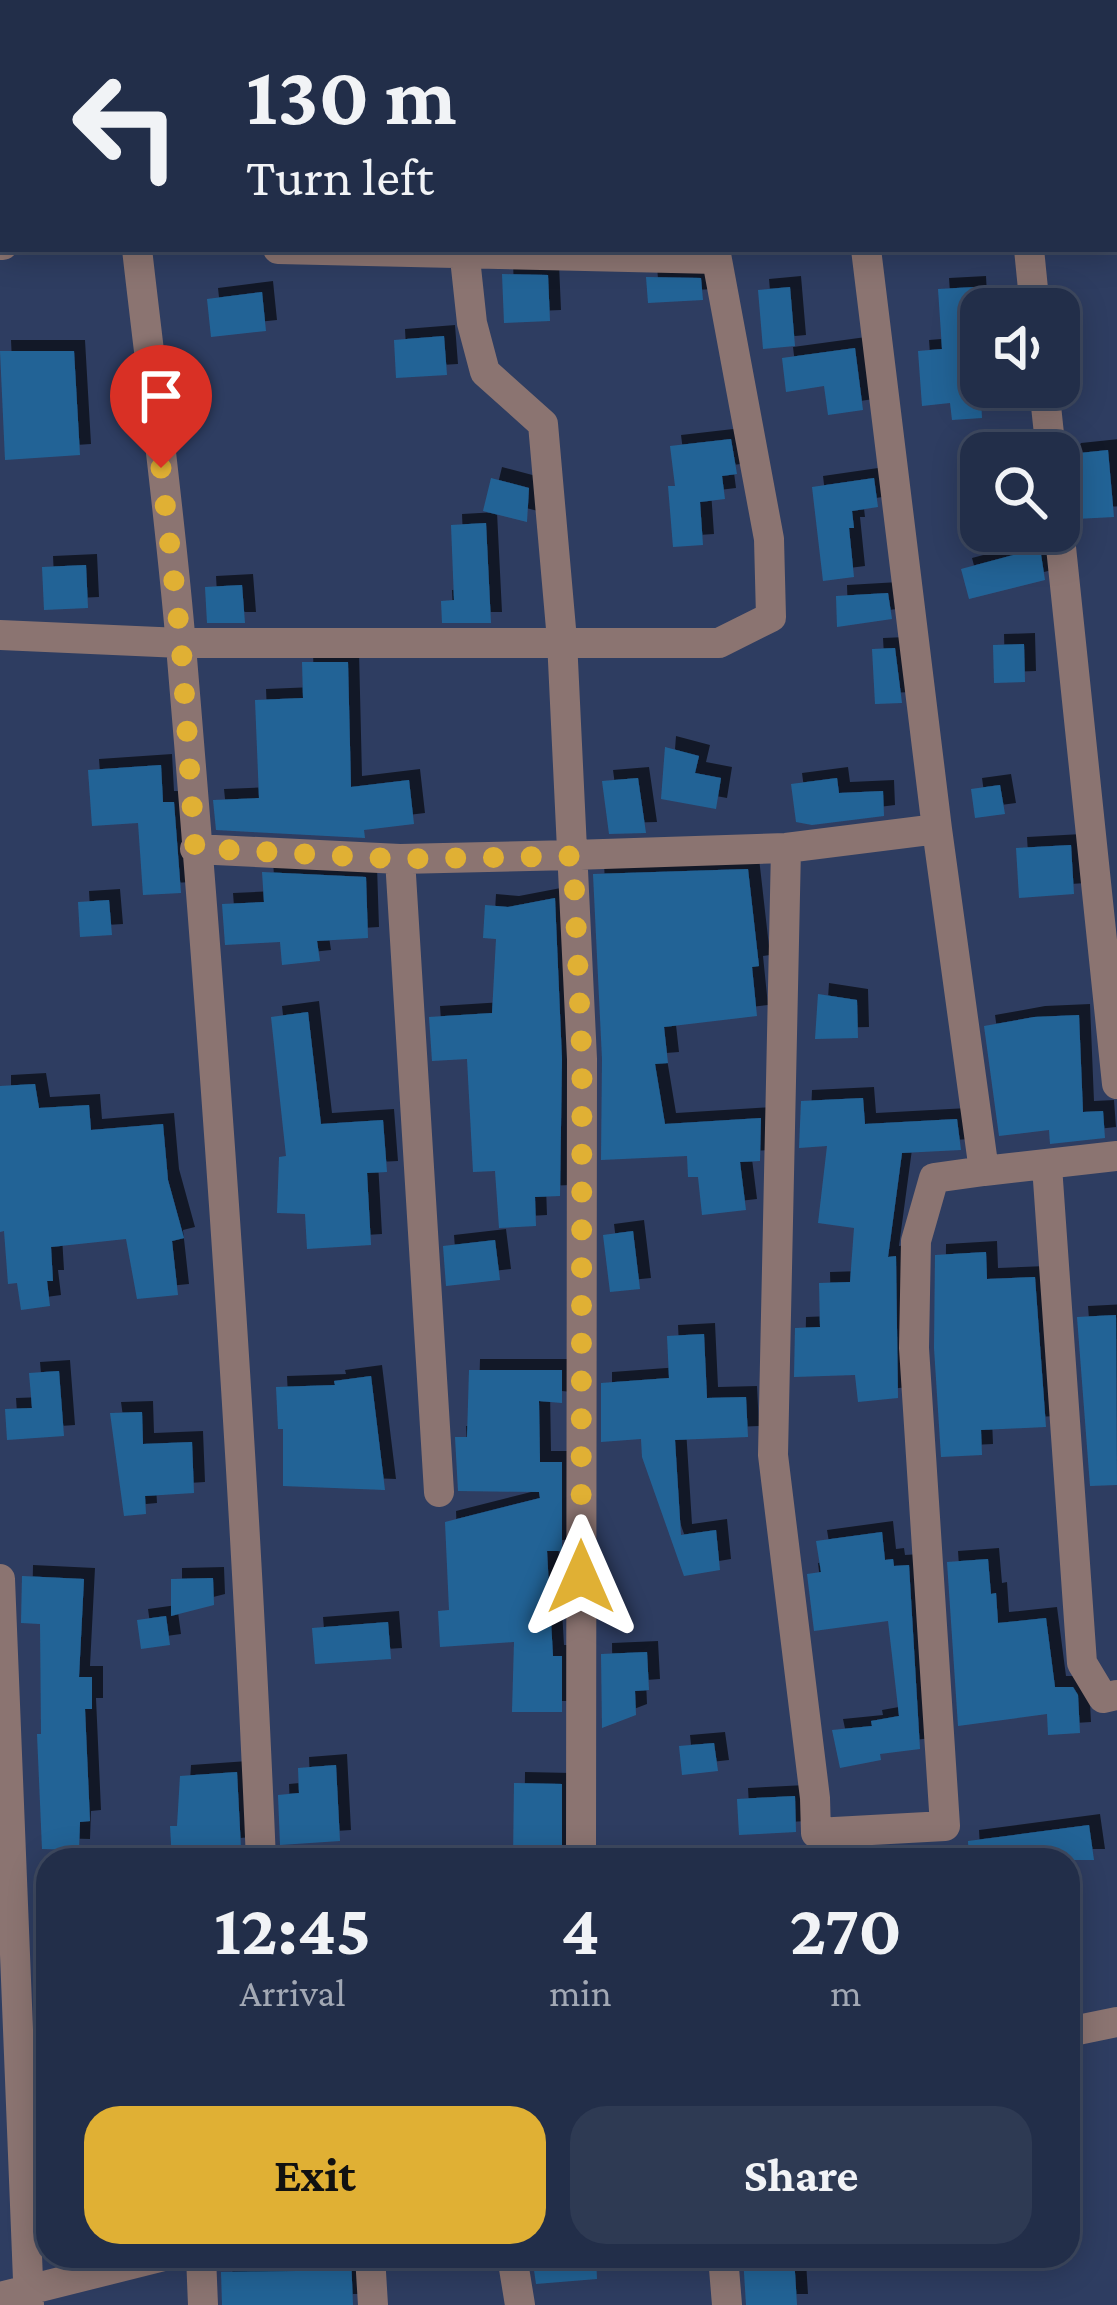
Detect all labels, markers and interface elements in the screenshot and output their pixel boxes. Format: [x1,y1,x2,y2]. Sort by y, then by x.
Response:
icon: left [48,48,204,204]
text: 130 m [246,49,457,142]
text: Turn left [246,147,434,207]
map controls [960,288,1080,552]
button: sound [960,288,1080,408]
pin [110,345,212,468]
icon: arrive [128,363,194,429]
button: search [960,432,1080,552]
position arrow [518,1514,644,1640]
text: 12:45 [214,1889,371,1969]
text: 4 [561,1889,600,1969]
text: 270 [790,1889,902,1969]
text: Arrival [240,1971,346,2014]
text: min [549,1971,612,2014]
text: m [830,1971,862,2014]
button: Exit [84,2106,546,2244]
button: Share [570,2106,1032,2244]

